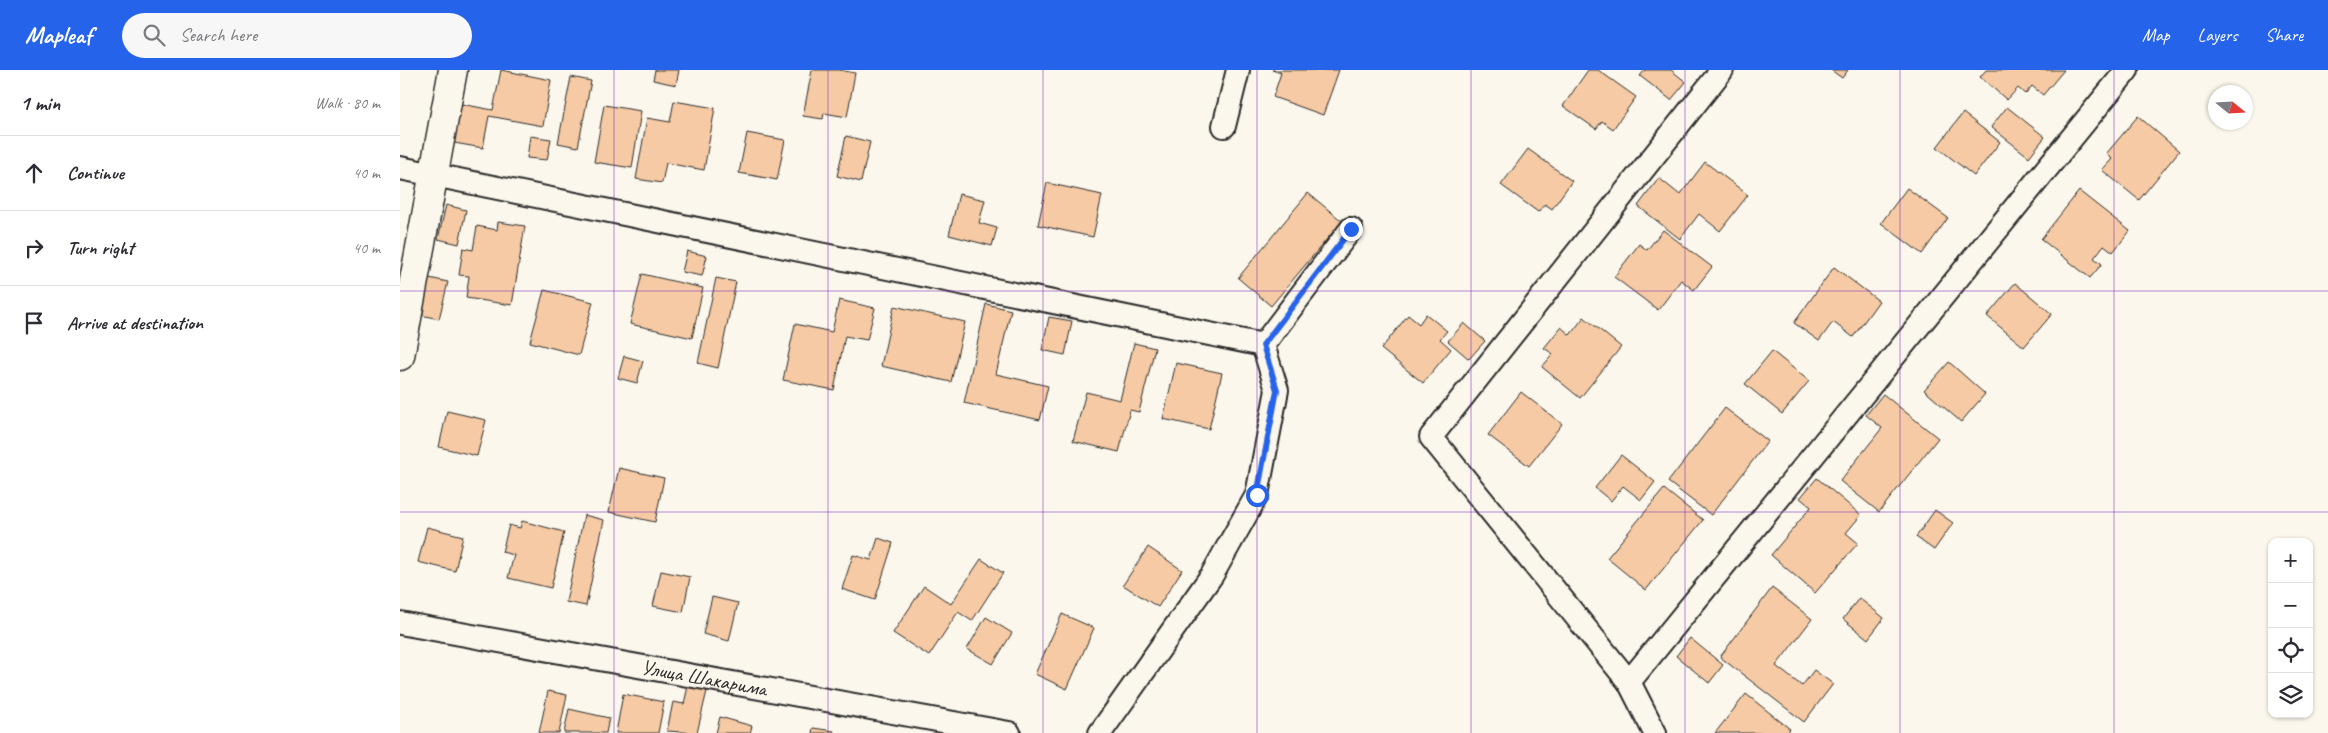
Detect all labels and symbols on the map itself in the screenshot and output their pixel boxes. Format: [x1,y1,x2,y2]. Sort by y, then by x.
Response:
north arrow [2208,85,2253,130]
route end [1340,218,1363,241]
route start [1246,484,1269,507]
street label: Улица Шакарима [639,654,771,702]

